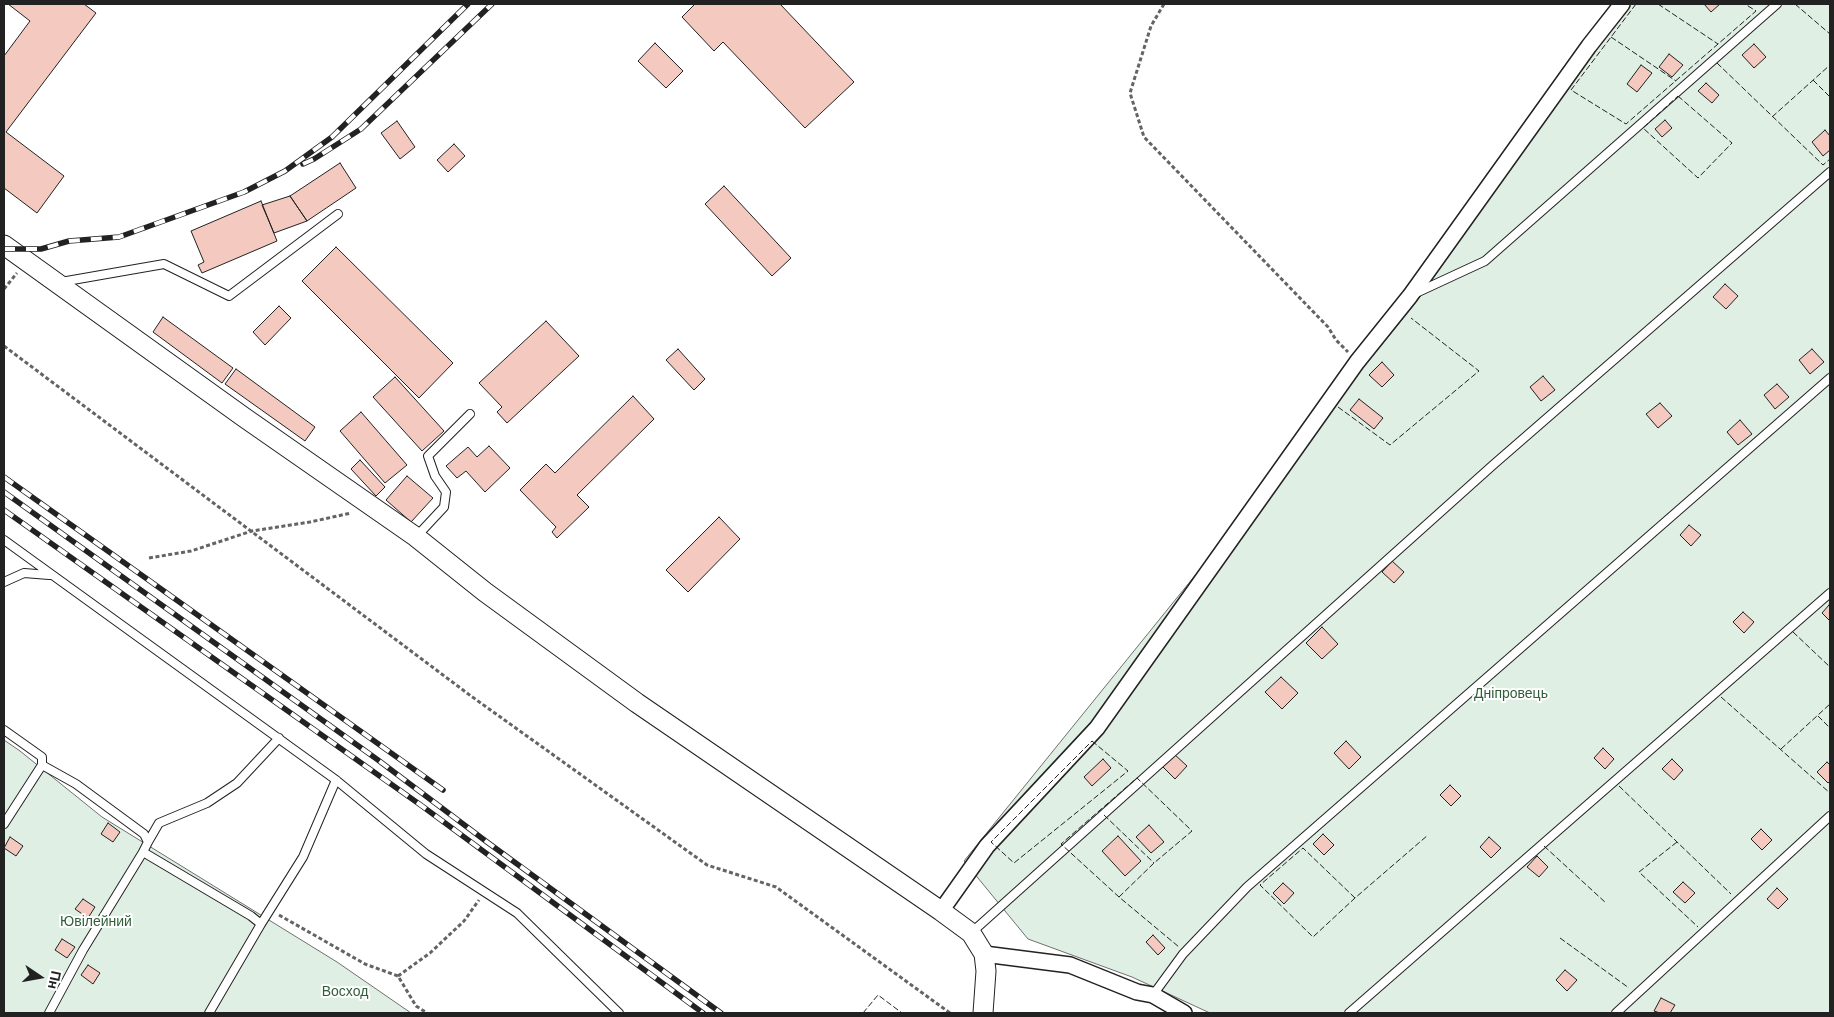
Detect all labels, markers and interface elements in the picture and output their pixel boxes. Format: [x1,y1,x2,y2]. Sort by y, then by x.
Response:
park label: Дніпровець [1474,686,1548,702]
park label: Ювілейний [60,914,132,930]
north arrow [15,952,65,1002]
text: Пн [45,969,64,991]
park label: Восход [322,984,368,1000]

